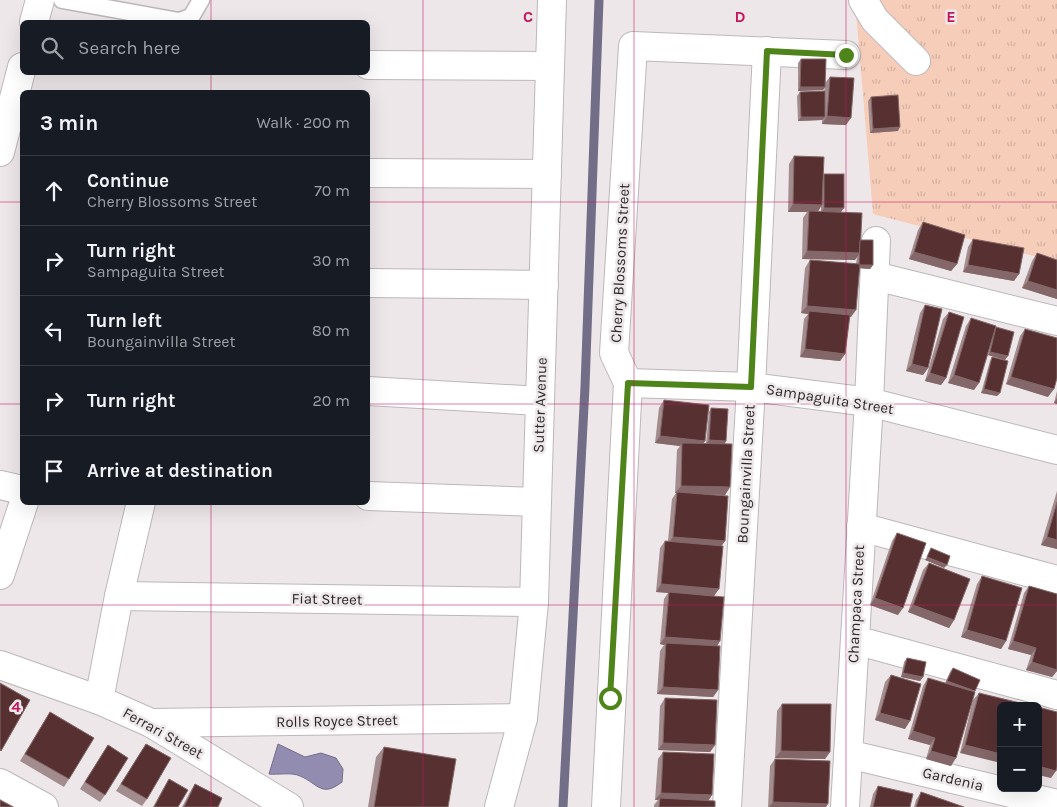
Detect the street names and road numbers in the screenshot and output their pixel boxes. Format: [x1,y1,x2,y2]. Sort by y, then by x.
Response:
street label: Cherry Blossoms Street [607,182,633,343]
street label: Sutter Avenue [529,357,551,453]
street label: Sampaguita Street [765,380,895,418]
street label: Boungainvilla Street [733,404,759,544]
street label: Champaca Street [844,544,868,664]
street label: Fiat Street [291,589,363,609]
street label: Ferrari Street [120,704,207,763]
street label: Rolls Royce Street [276,711,398,731]
street label: Gardenia [921,763,985,795]

